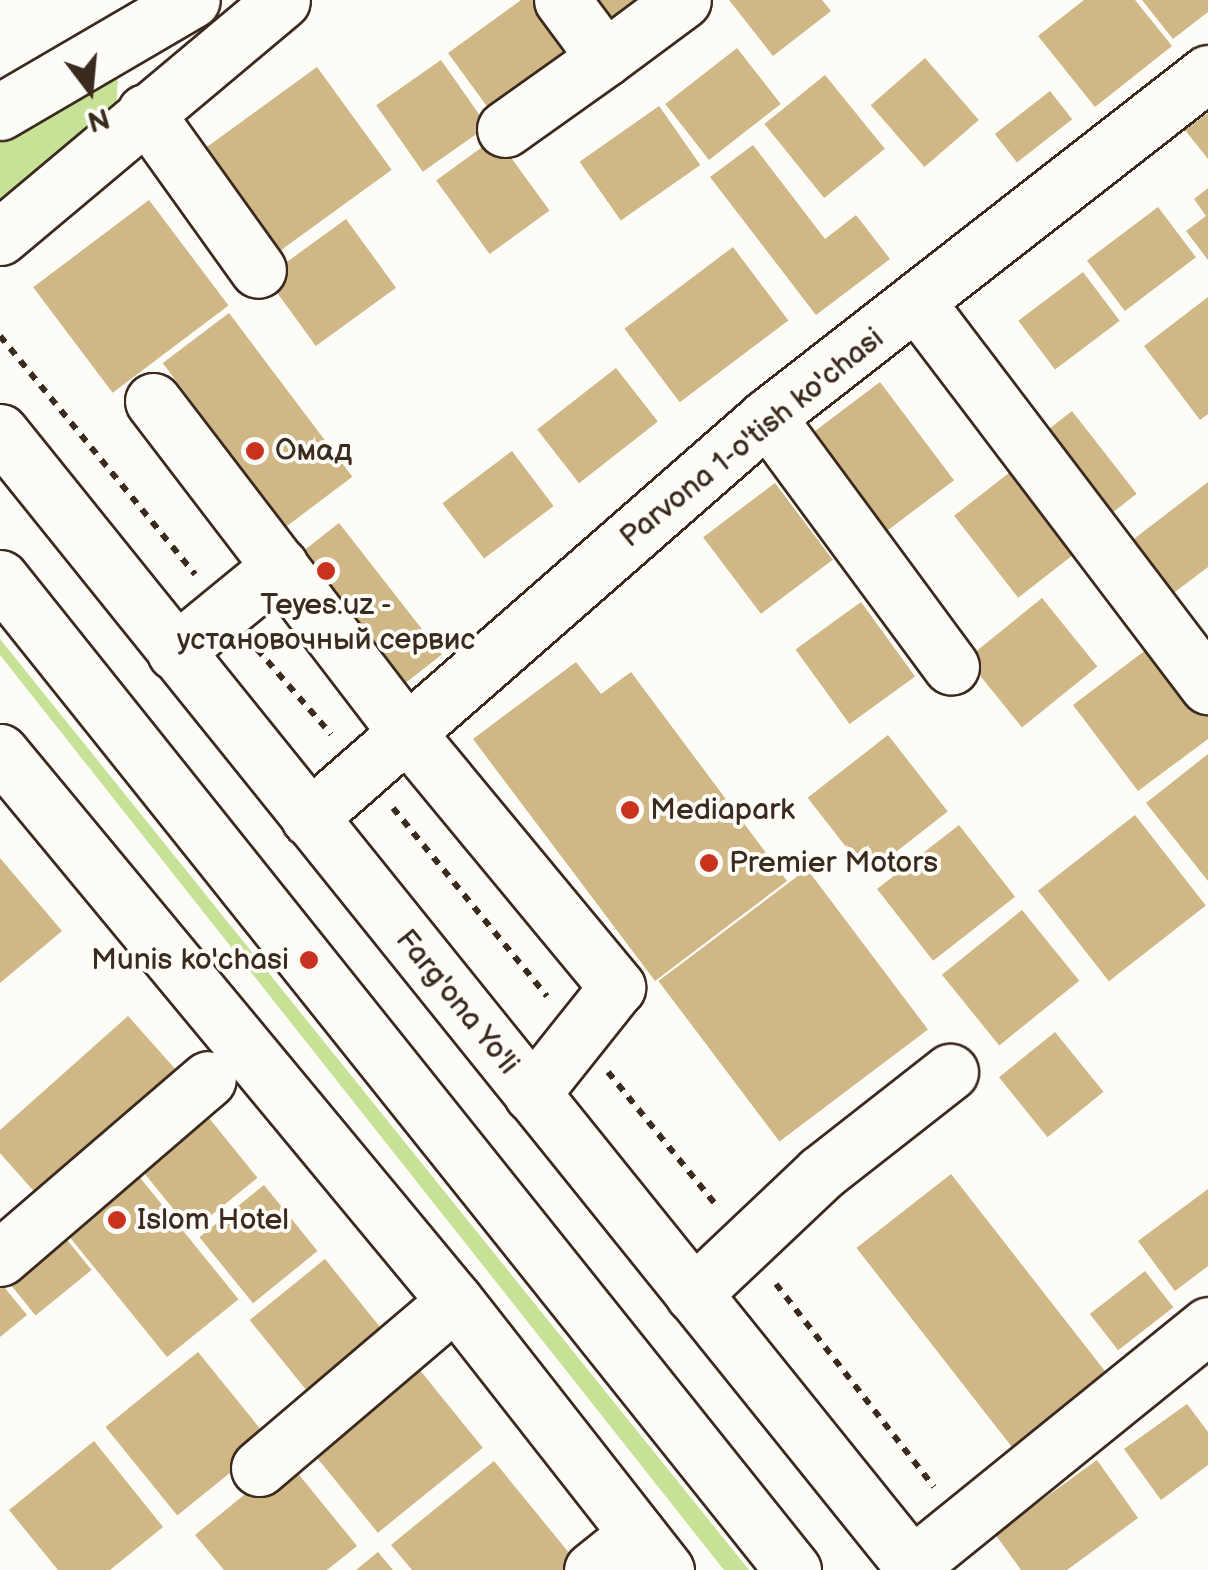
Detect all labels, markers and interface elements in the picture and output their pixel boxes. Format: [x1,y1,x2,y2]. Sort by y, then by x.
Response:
north arrow [40,40,140,140]
text: N [84,101,113,138]
street label: Parvona 1-o'tish ko'chasi [613,321,891,555]
place label: Омад [275,433,352,469]
marker: Омад [244,440,266,462]
marker: Teyes.uz - установочный сервис [315,560,337,582]
place label: Teyes.uz - установочный сервис [177,587,475,658]
place label: Mediapark [650,792,795,828]
marker: Mediapark [619,799,641,821]
place label: Premier Motors [729,845,938,881]
marker: Premier Motors [698,852,720,874]
street label: Farg'ona Yo'li [387,922,527,1082]
place label: Munis ko'chasi [91,942,289,978]
marker: Munis ko'chasi [298,949,320,971]
place label: Islom Hotel [137,1202,289,1238]
marker: Islom Hotel [106,1209,128,1231]

